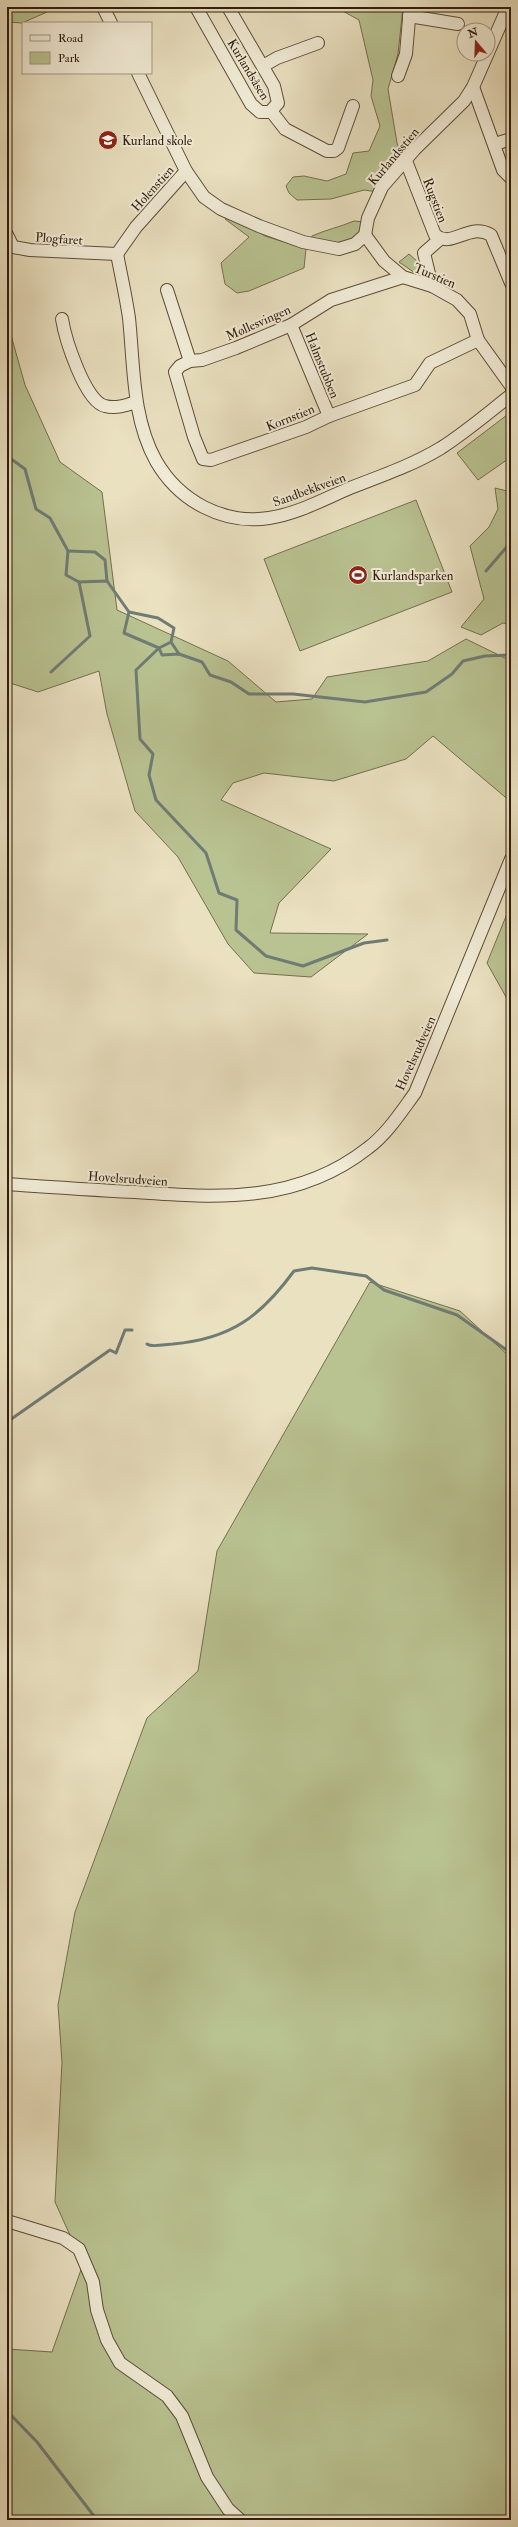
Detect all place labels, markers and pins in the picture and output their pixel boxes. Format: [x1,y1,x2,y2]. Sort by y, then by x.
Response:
school or university icon: Kurland skole [97,129,119,151]
place label: Kurland skole [122,133,193,149]
sports icon: Kurlandsparken [347,564,369,586]
place label: Kurlandsparken [372,568,454,585]

